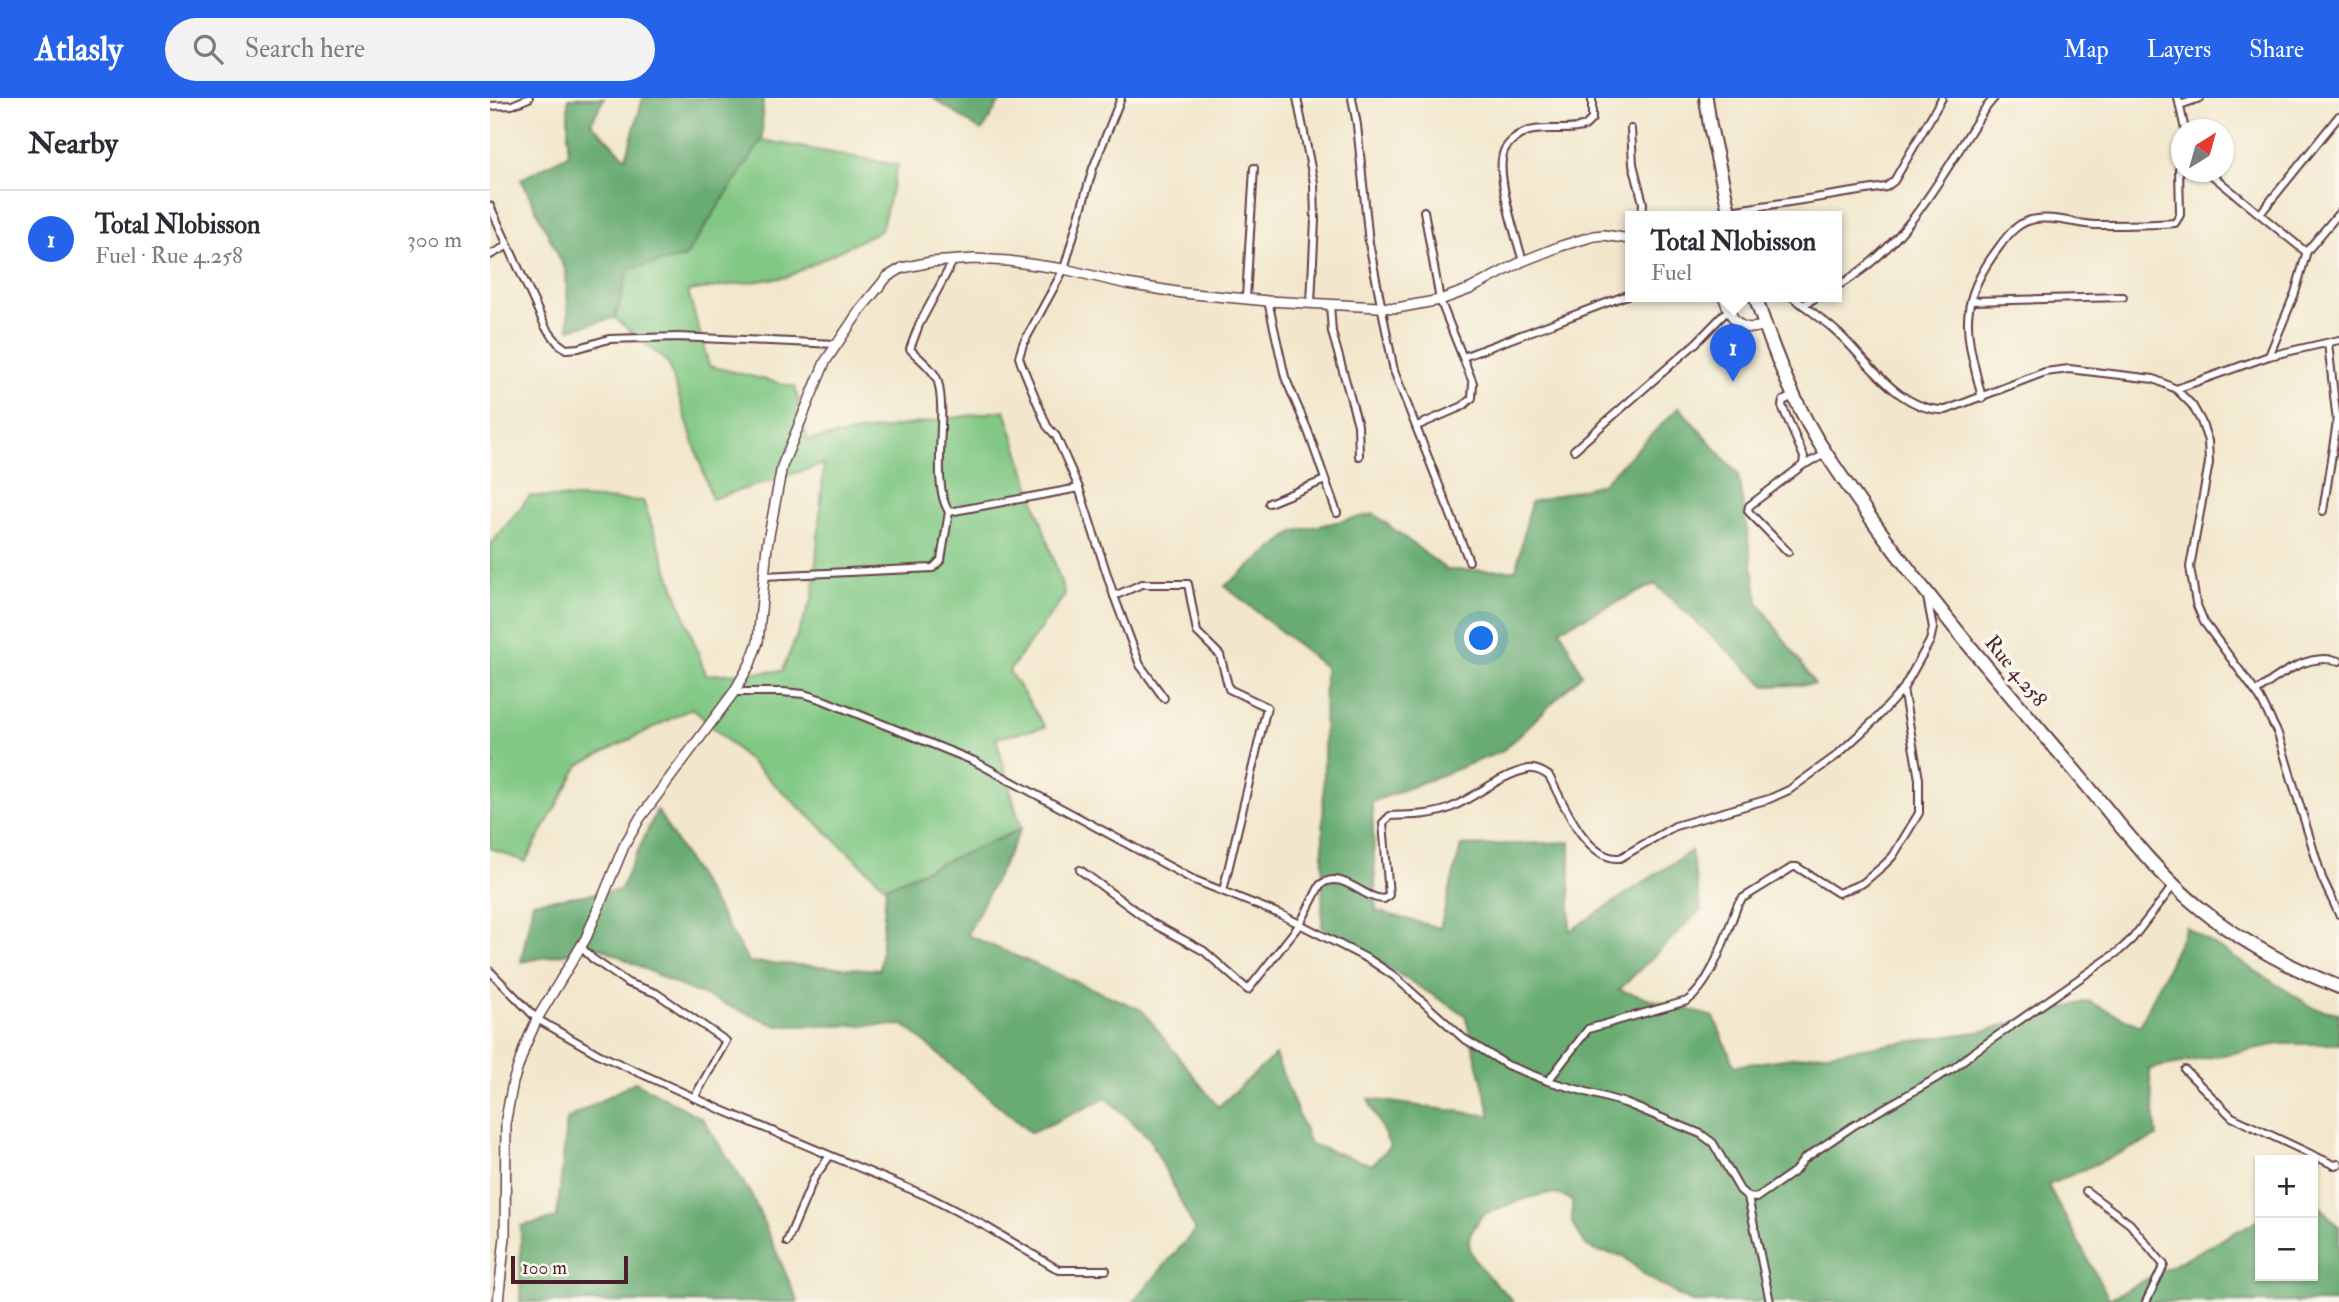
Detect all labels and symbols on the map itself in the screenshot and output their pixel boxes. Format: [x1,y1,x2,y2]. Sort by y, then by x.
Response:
north arrow [2171,119,2234,182]
pin: 1 [1710,324,1756,382]
your location [1464,621,1498,655]
street label: Rue 4.258 [1979,630,2053,713]
scale bar [511,1253,628,1285]

